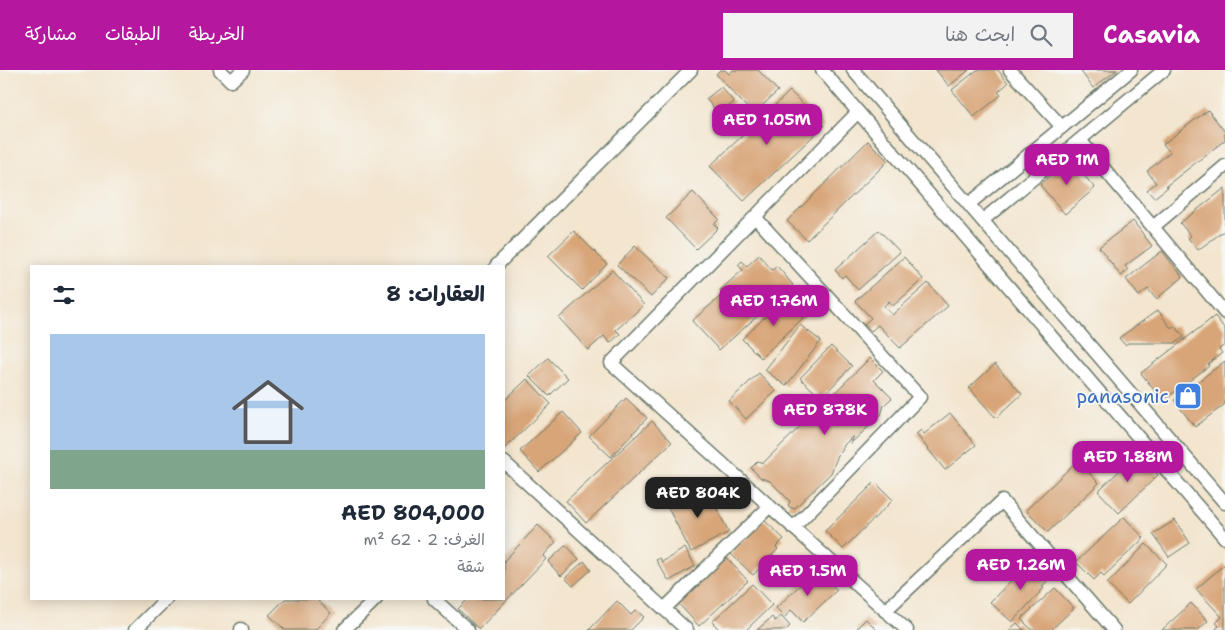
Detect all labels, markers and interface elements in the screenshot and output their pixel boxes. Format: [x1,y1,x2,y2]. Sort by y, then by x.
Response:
search box [723,13,1073,58]
text: Casavia [1103,19,1200,51]
icon: search [1027,21,1055,49]
text: مشاركة [25,22,77,46]
text: الطبقات [105,22,161,46]
text: الخريطة [189,22,245,46]
text: ابحث هنا [945,22,1015,47]
pin: AED 1.05M [710,104,824,146]
text: AED 1.05M [723,109,811,130]
pin: AED 1M [1026,144,1108,186]
text: AED 1M [1035,149,1099,170]
text: العقارات: 8 [386,280,485,308]
icon: filters [50,281,78,309]
pin: AED 1.76M [717,284,831,327]
text: AED 1.76M [730,290,818,311]
icon: home [223,367,313,457]
shop icon: panasonic [1173,381,1203,411]
place label: panasonic [1076,384,1169,409]
pin: AED 878K [773,394,877,436]
text: AED 878K [783,399,867,420]
pin: AED 1.88M [1071,440,1185,483]
text: AED 1.88M [1083,446,1173,467]
pin: AED 804K [646,476,750,519]
text: AED 804K [656,482,740,503]
text: AED 804,000 [341,499,485,527]
text: الغرف: 2 · 62 m² [364,529,485,550]
pin: AED 1.26M [964,548,1078,591]
pin: AED 1.5M [756,554,860,597]
text: AED 1.26M [977,554,1065,575]
text: شقة [457,556,485,577]
text: AED 1.5M [769,560,847,581]

